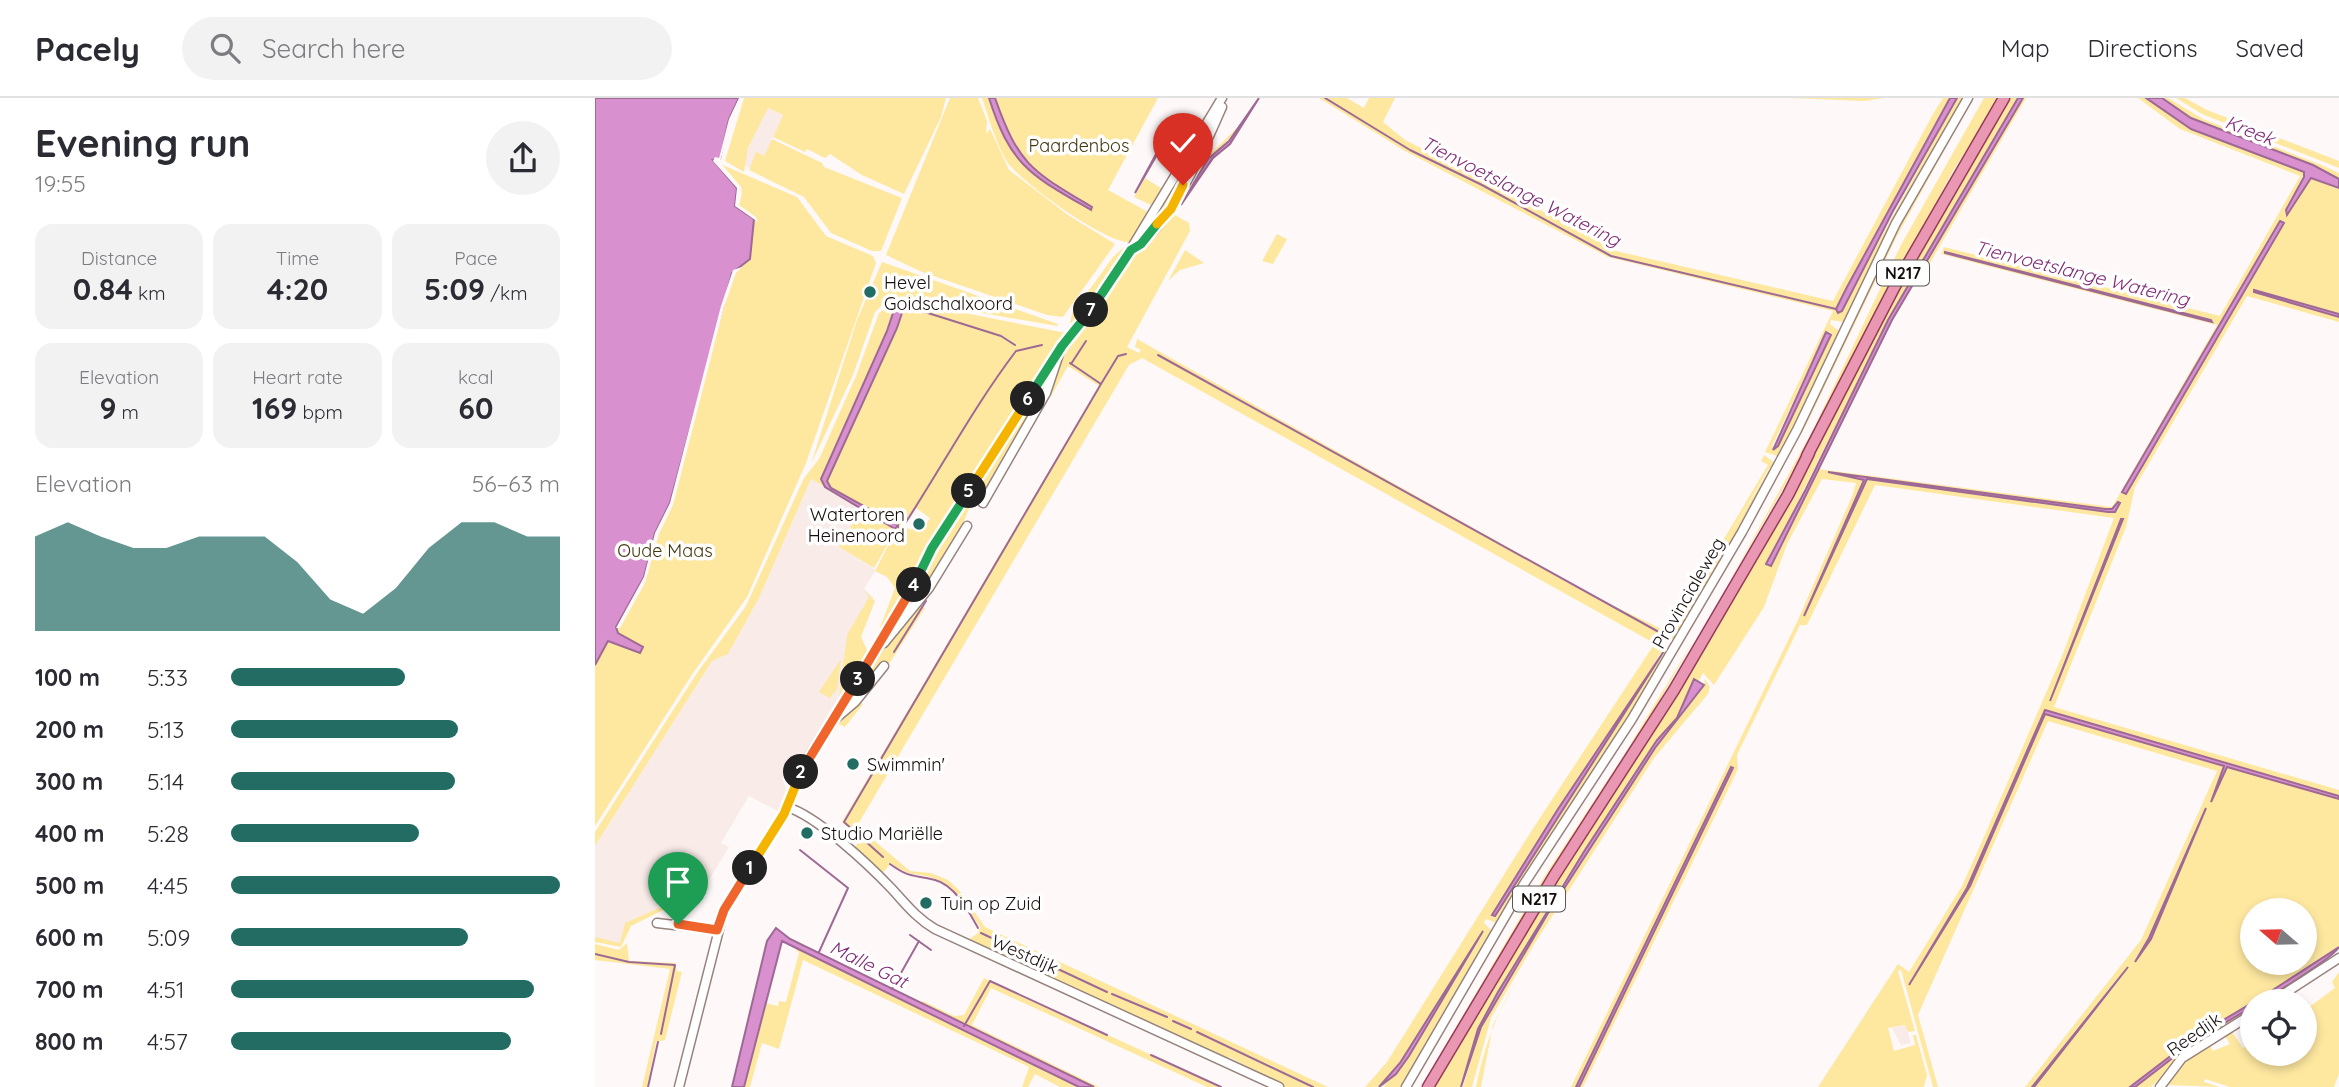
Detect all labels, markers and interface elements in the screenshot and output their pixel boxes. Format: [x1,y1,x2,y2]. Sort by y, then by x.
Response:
search box [182,17,672,80]
text: Pacely [35,28,140,69]
icon: search [206,29,244,67]
text: Search here [262,32,405,65]
text: Map [2001,33,2050,63]
text: Directions [2088,33,2198,63]
text: Saved [2236,33,2304,63]
water label: Kreek [2222,109,2280,151]
pin [1153,113,1213,185]
text: Evening run [35,119,250,167]
button: share [486,121,560,195]
icon: check [1164,124,1202,162]
water label: Tienvoetslange Watering [1417,130,1626,252]
park label: Paardenbos [1029,134,1129,157]
text: 19:55 [35,169,86,198]
water label: Tienvoetslange Watering [1972,235,2193,312]
text: Distance [81,246,157,270]
text: Time [276,246,319,270]
text: Pace [454,246,497,270]
road number: N217 [1877,260,1929,286]
text: 0.84 [73,270,133,308]
text: 4:20 [267,270,328,308]
text: 5:09 [424,270,485,308]
place label: Hevel Goidschalxoord [884,271,1013,315]
text: km [133,281,166,305]
text: /km [485,281,528,305]
marker: Hevel Goidschalxoord [862,284,878,300]
pin: 7 [1073,292,1109,328]
text: 7 [1085,297,1096,321]
text: Elevation [79,365,159,389]
text: Heart rate [252,365,343,389]
text: kcal [458,365,494,389]
pin: 6 [1011,382,1045,416]
text: 6 [1022,386,1033,410]
text: 9 [99,389,116,427]
text: 169 [252,389,297,427]
text: 60 [458,389,493,427]
text: m [116,400,139,424]
text: bpm [297,400,343,424]
text: Elevation [35,469,132,498]
text: 56–63 m [472,469,560,498]
pin: 5 [951,474,987,508]
text: 5 [963,478,974,502]
place label: Watertoren Heinenoord [808,503,905,547]
marker: Watertoren Heinenoord [911,516,927,532]
street label: Provincialeweg [1647,533,1729,653]
park label: Oude Maas [617,539,713,562]
pin: 4 [897,568,931,602]
text: 4 [908,572,919,596]
pin: 3 [841,662,875,696]
text: 100 m [35,663,100,692]
text: 5:33 [147,663,188,692]
text: 3 [852,666,863,690]
text: 200 m [35,715,104,744]
text: 5:13 [147,715,184,744]
place label: Swimmin' [867,753,945,776]
pin: 2 [783,754,819,790]
marker: Swimmin' [845,756,861,772]
text: 2 [795,759,806,783]
text: 300 m [35,767,103,796]
text: 5:14 [147,767,184,796]
text: 400 m [35,819,104,848]
text: 5:28 [147,819,189,848]
place label: Studio Mariëlle [821,822,943,845]
marker: Studio Mariëlle [799,825,815,841]
pin: 1 [733,850,767,886]
pin [648,852,708,924]
text: 1 [746,855,753,879]
icon: arrive [659,863,697,901]
text: 500 m [35,871,104,900]
text: 4:45 [147,871,188,900]
road number: N217 [1513,886,1565,912]
place label: Tuin op Zuid [940,892,1041,915]
marker: Tuin op Zuid [918,895,934,911]
north arrow [2240,898,2317,975]
map controls [2240,898,2317,1066]
text: 600 m [35,923,104,952]
text: 5:09 [147,923,190,952]
street label: Westdijk [988,929,1062,979]
water label: Malle Gat [826,935,914,994]
text: 700 m [35,975,104,1004]
text: 4:51 [147,975,184,1004]
button: locate [2240,989,2317,1066]
street label: Reedijk [2162,1007,2226,1061]
text: 800 m [35,1027,104,1056]
text: 4:57 [147,1027,188,1056]

